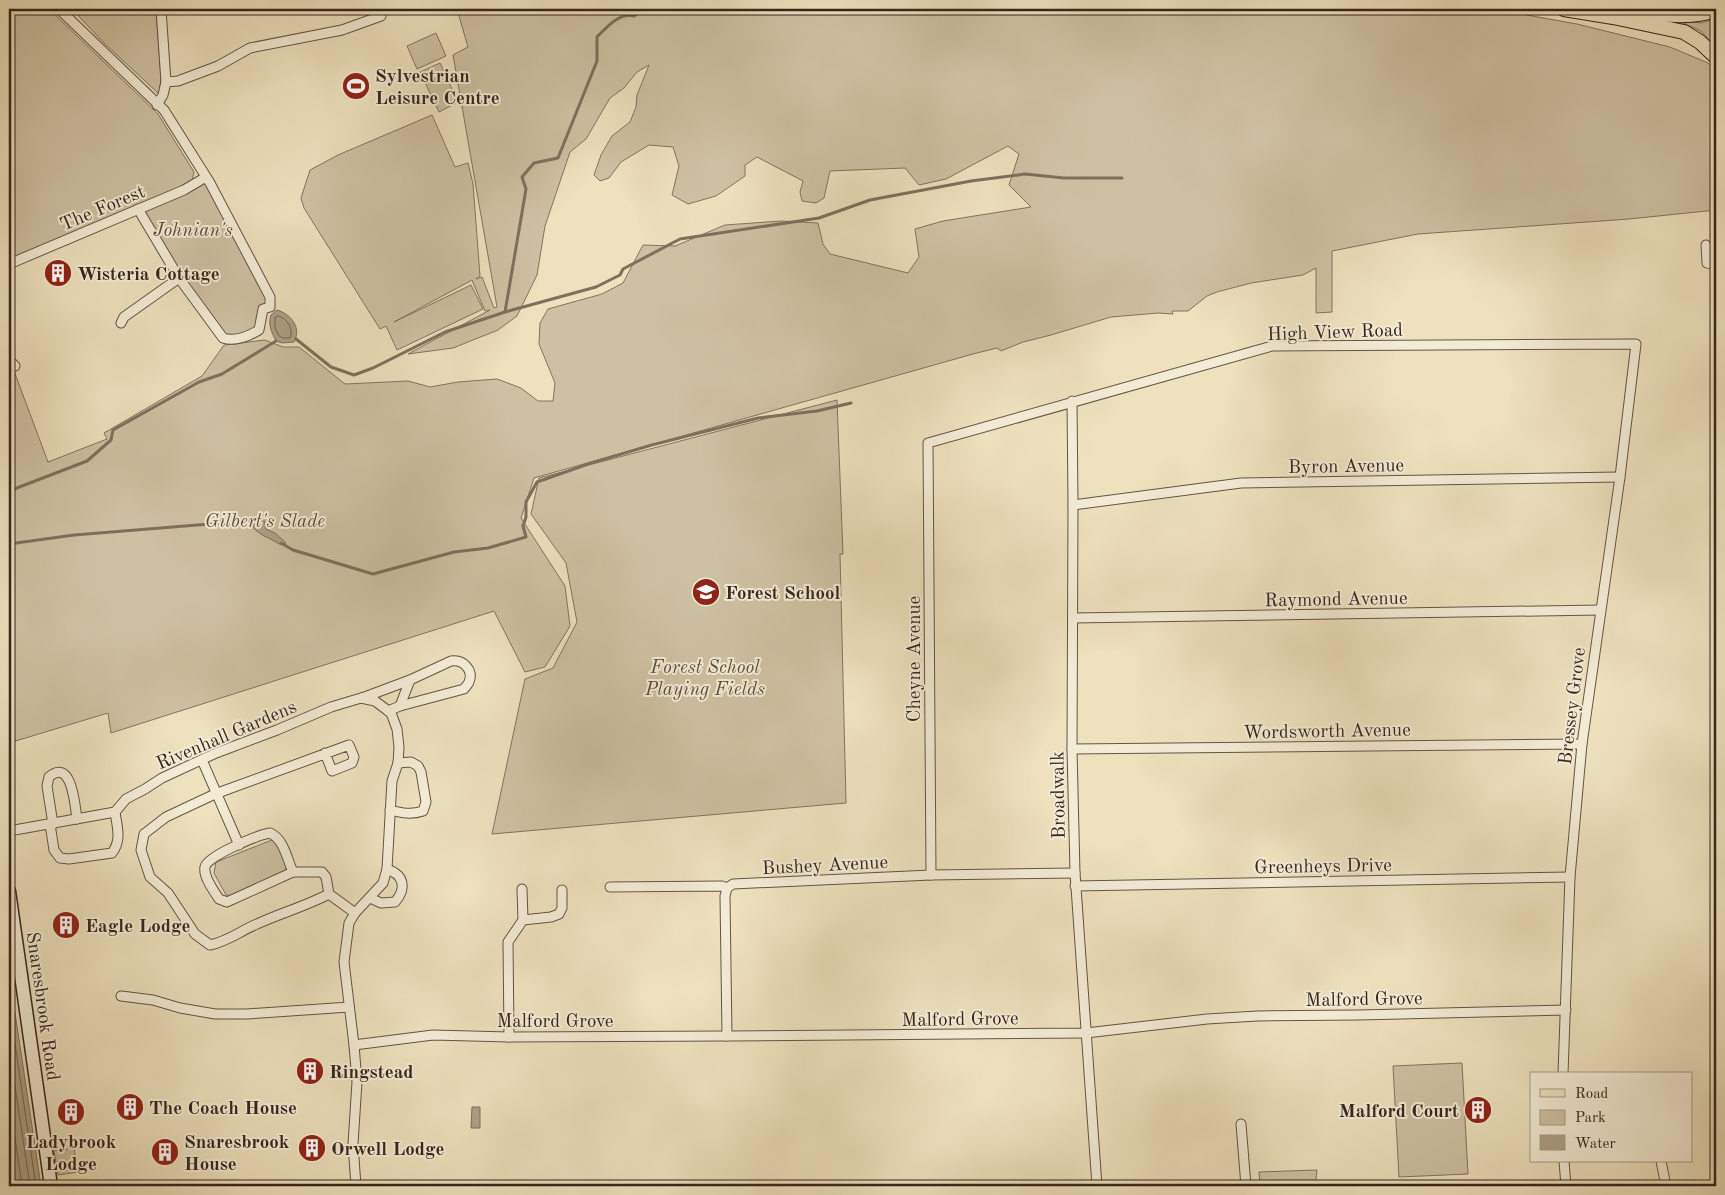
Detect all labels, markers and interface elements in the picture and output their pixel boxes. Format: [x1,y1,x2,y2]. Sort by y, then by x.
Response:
place label: Sylvestrian Leisure Centre [375,68,500,109]
sports icon: Sylvestrian Leisure Centre [341,71,371,101]
street label: The Forest [58,183,148,236]
park label: Johnian's [153,222,233,241]
building icon: Wisteria Cottage [43,258,73,288]
place label: Wisteria Cottage [77,266,220,285]
street label: High View Road [1267,322,1404,345]
street label: Byron Avenue [1288,457,1404,478]
park label: Gilbert's Slade [205,513,325,532]
school or university icon: Forest School [691,577,721,607]
place label: Forest School [725,585,841,604]
street label: Raymond Avenue [1264,590,1408,611]
street label: Cheyne Avenue [906,596,925,722]
street label: Bressey Grove [1557,646,1590,766]
park label: Forest School Playing Fields [644,659,765,700]
street label: Rivenhall Gardens [154,698,300,774]
street label: Wordsworth Avenue [1243,722,1411,743]
street label: Broadwalk [1049,751,1070,839]
street label: Bushey Avenue [762,854,889,879]
street label: Greenheys Drive [1254,857,1392,878]
building icon: Eagle Lodge [51,910,81,940]
place label: Eagle Lodge [85,918,190,937]
street label: Snaresbrook Road [22,931,61,1082]
street label: Malford Grove [1305,990,1423,1011]
street label: Malford Grove [901,1010,1019,1031]
street label: Malford Grove [496,1013,614,1032]
building icon: Ringstead [295,1056,325,1086]
place label: Ringstead [329,1064,414,1083]
legend [1530,1072,1692,1162]
text: Road [1575,1087,1609,1102]
building icon: The Coach House [115,1092,145,1122]
building icon: Malford Court [1463,1095,1493,1125]
building icon: Ladybrook Lodge [56,1097,86,1127]
place label: The Coach House [149,1100,297,1119]
place label: Malford Court [1339,1103,1459,1122]
text: Park [1575,1111,1606,1126]
building icon: Orwell Lodge [297,1133,327,1163]
place label: Ladybrook Lodge [26,1134,117,1175]
place label: Snaresbrook House [184,1134,290,1175]
building icon: Snaresbrook House [150,1137,180,1167]
text: Water [1575,1137,1616,1152]
place label: Orwell Lodge [331,1141,445,1160]

